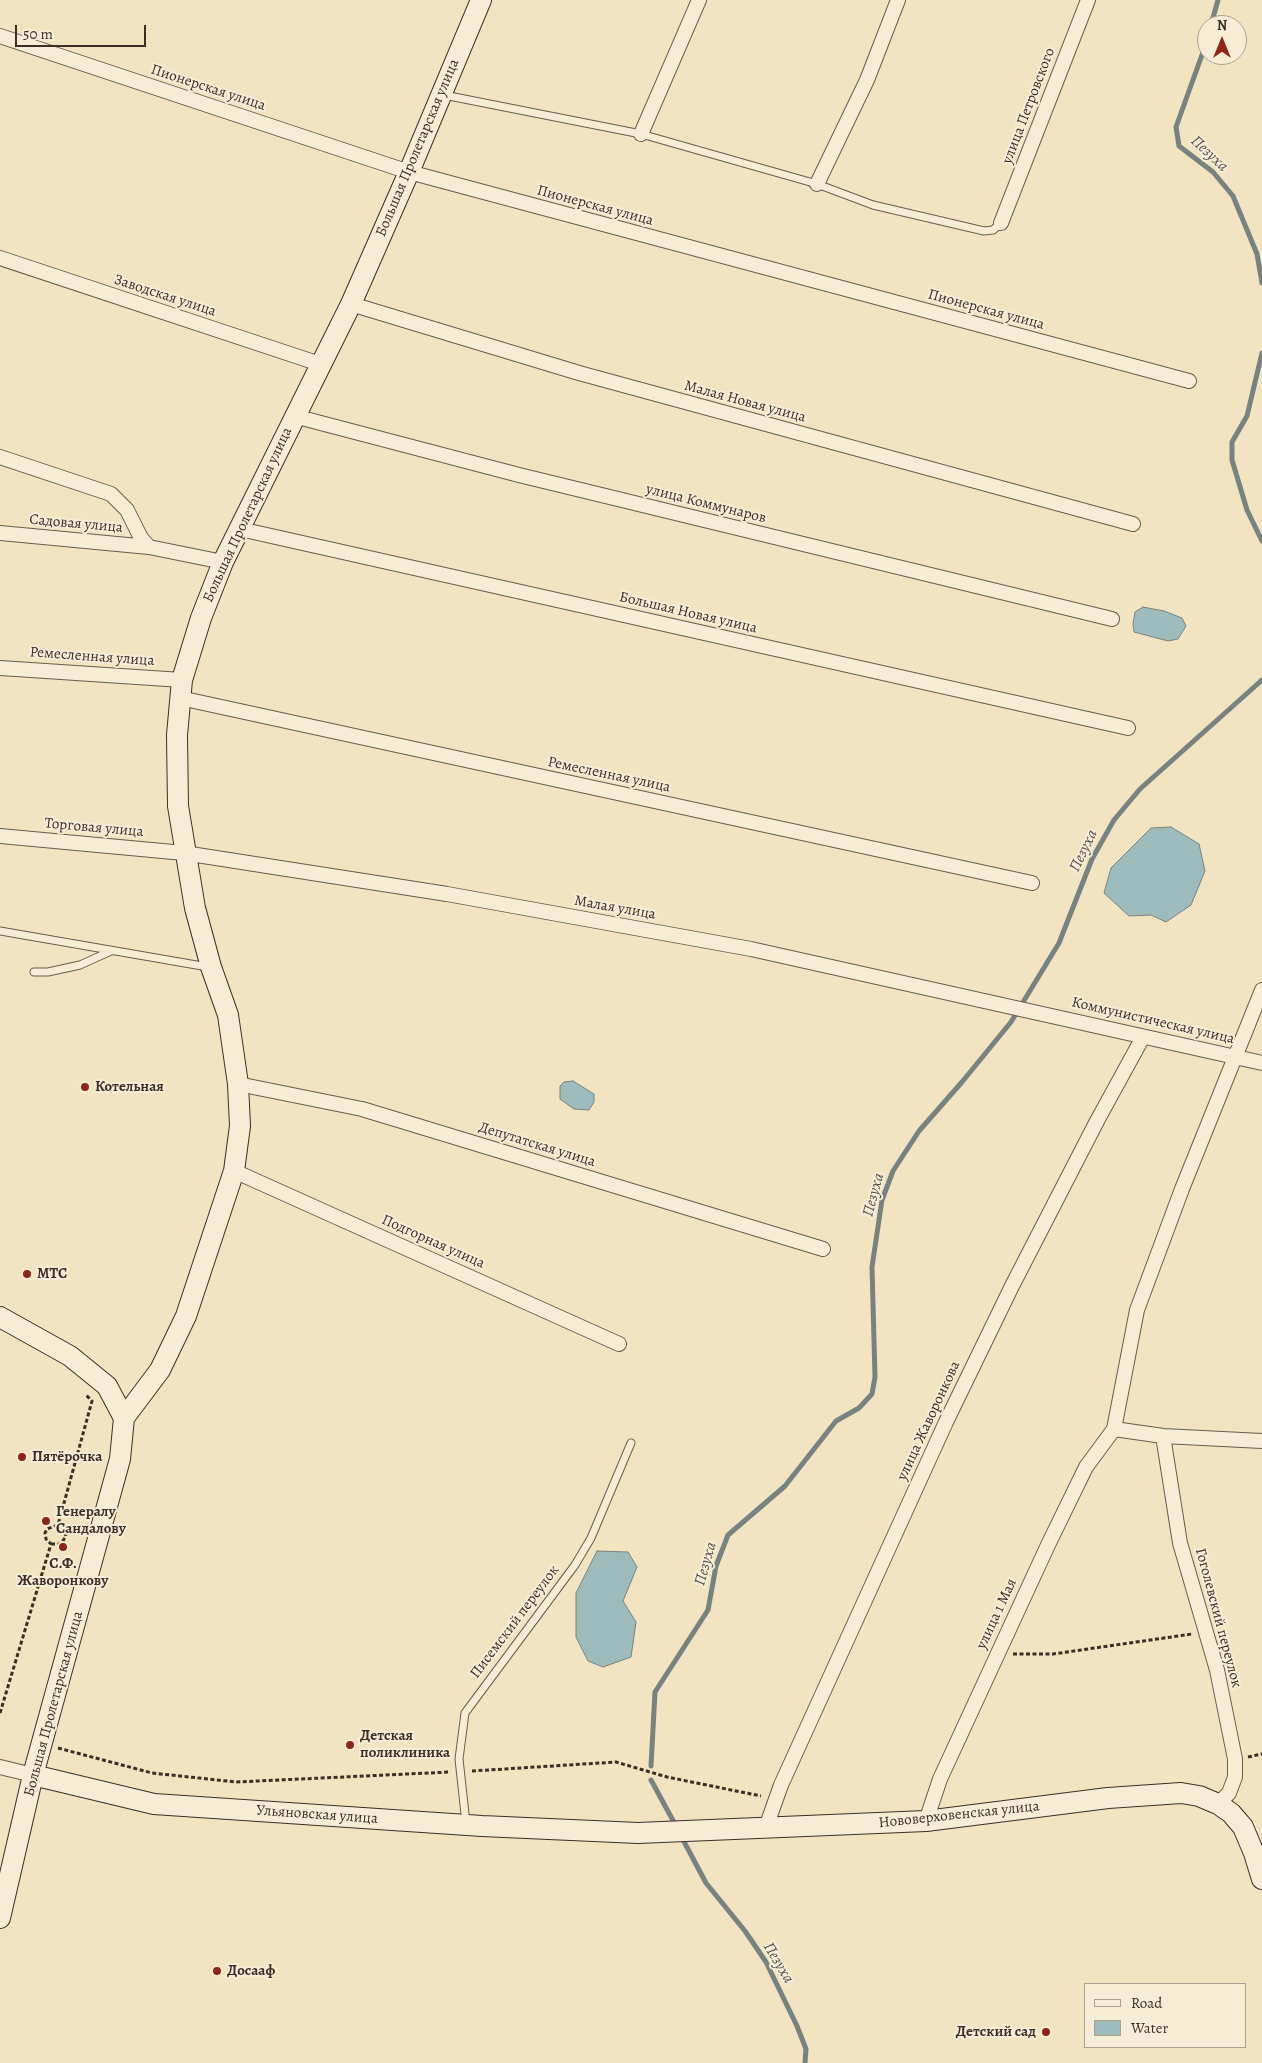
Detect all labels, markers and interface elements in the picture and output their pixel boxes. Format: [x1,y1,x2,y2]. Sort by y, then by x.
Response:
scale bar [18,15,149,47]
north arrow [1197,15,1247,65]
text: N [1217,16,1227,35]
text: 50 m [23,24,53,44]
street label: улица Петровского [999,45,1059,167]
street label: Большая Пролетарская улица [372,56,464,240]
street label: Пионерская улица [148,61,268,115]
water label: Пезуха [1186,132,1232,176]
street label: Пионерская улица [535,182,655,230]
street label: Заводская улица [112,271,218,321]
street label: Пионерская улица [926,286,1046,334]
street label: Малая Новая улица [682,377,808,427]
street label: Большая Пролетарская улица [199,425,297,605]
street label: улица Коммунаров [644,480,768,528]
street label: Садовая улица [28,511,124,537]
street label: Большая Новая улица [617,588,759,638]
street label: Ремесленная улица [29,644,155,670]
street label: Ремесленная улица [546,753,672,797]
street label: Торговая улица [44,815,144,841]
water label: Пезуха [1066,827,1102,875]
street label: Малая улица [573,892,657,924]
street label: Коммунистическая улица [1070,994,1236,1048]
place label: Котельная [95,1078,164,1096]
marker: Котельная [79,1081,91,1093]
street label: Депутатская улица [476,1119,598,1171]
water label: Пезуха [859,1171,889,1219]
street label: Подгорная улица [379,1211,487,1273]
place label: МТС [37,1265,67,1283]
marker: МТС [21,1268,33,1280]
street label: улица Жаворонкова [893,1358,965,1484]
place label: Пятёрочка [32,1448,102,1466]
marker: Пятёрочка [16,1451,28,1463]
place label: Генералу Сандалову [56,1503,126,1538]
marker: Генералу Сандалову [40,1515,52,1527]
water label: Пезуха [691,1540,721,1588]
marker: С.Ф. Жаворонкову [57,1541,69,1553]
street label: Гоголевский переулок [1191,1546,1245,1690]
place label: С.Ф. Жаворонкову [18,1555,108,1590]
street label: Писемский переулок [467,1562,563,1682]
street label: улица 1 Мая [973,1576,1021,1652]
street label: Большая Пролетарская улица [21,1609,87,1799]
place label: Детская поликлиника [360,1727,450,1762]
marker: Детская поликлиника [344,1739,356,1751]
street label: Нововерховенская улица [878,1798,1040,1832]
street label: Ульяновская улица [256,1802,378,1828]
water label: Пезуха [758,1939,798,1987]
place label: Досааф [227,1962,275,1980]
marker: Досааф [211,1965,223,1977]
legend [1084,1983,1247,2048]
text: Road [1131,1993,1162,2013]
text: Water [1131,2018,1168,2038]
place label: Детский сад [956,2023,1036,2041]
marker: Детский сад [1040,2026,1052,2038]

